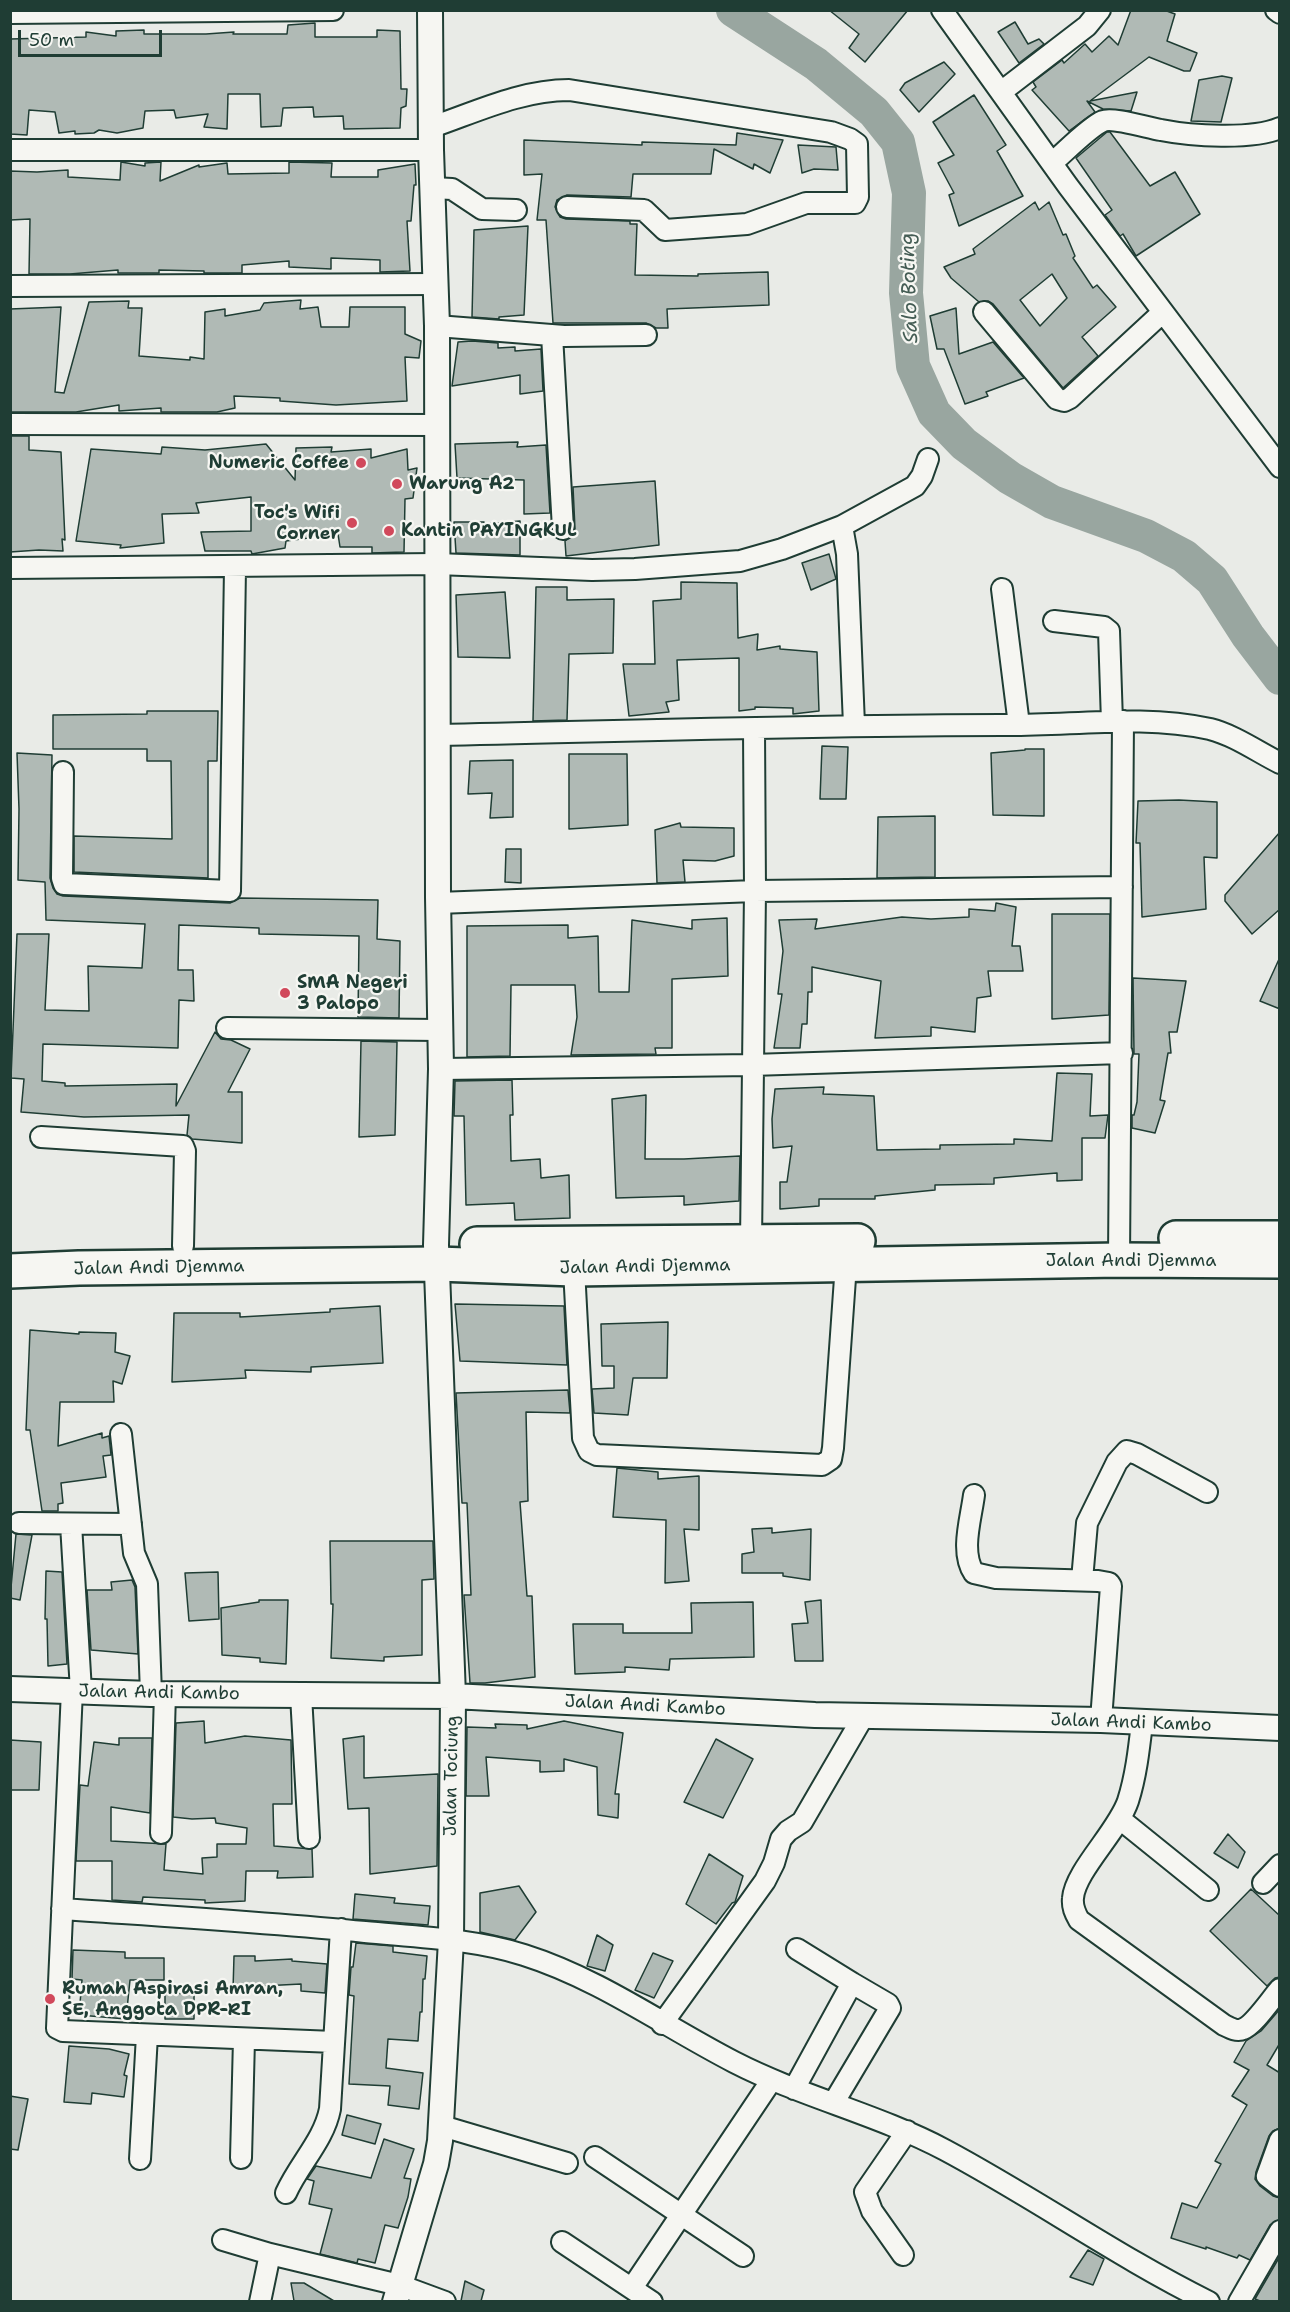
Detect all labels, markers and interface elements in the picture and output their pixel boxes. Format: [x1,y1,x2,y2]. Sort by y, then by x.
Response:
scale bar [21,18,165,56]
text: 50 m [29,28,74,52]
water label: Salo Boting [896,232,924,344]
place label: Numeric Coffee [209,452,349,474]
marker: Numeric Coffee [354,456,368,470]
place label: Warung A2 [409,473,515,495]
marker: Warung A2 [390,477,404,491]
place label: Toc's Wifi Corner [254,502,340,544]
marker: Toc's Wifi Corner [345,516,359,530]
place label: Kantin PAYINGKUL [401,520,577,542]
marker: Kantin PAYINGKUL [382,524,396,538]
place label: SMA Negeri 3 Palopo [297,972,408,1014]
marker: SMA Negeri 3 Palopo [278,986,292,1000]
street label: Jalan Andi Djemma [1046,1250,1216,1272]
street label: Jalan Andi Djemma [559,1255,731,1279]
street label: Jalan Andi Djemma [73,1256,245,1280]
street label: Jalan Andi Kambo [78,1681,240,1705]
street label: Jalan Andi Kambo [564,1691,726,1721]
street label: Jalan Andi Kambo [1050,1709,1212,1737]
street label: Jalan Tociung [440,1715,464,1837]
place label: Rumah Aspirasi Amran, SE, Anggota DPR-RI [62,1978,283,2020]
marker: Rumah Aspirasi Amran, SE, Anggota DPR-RI [43,1992,57,2006]

